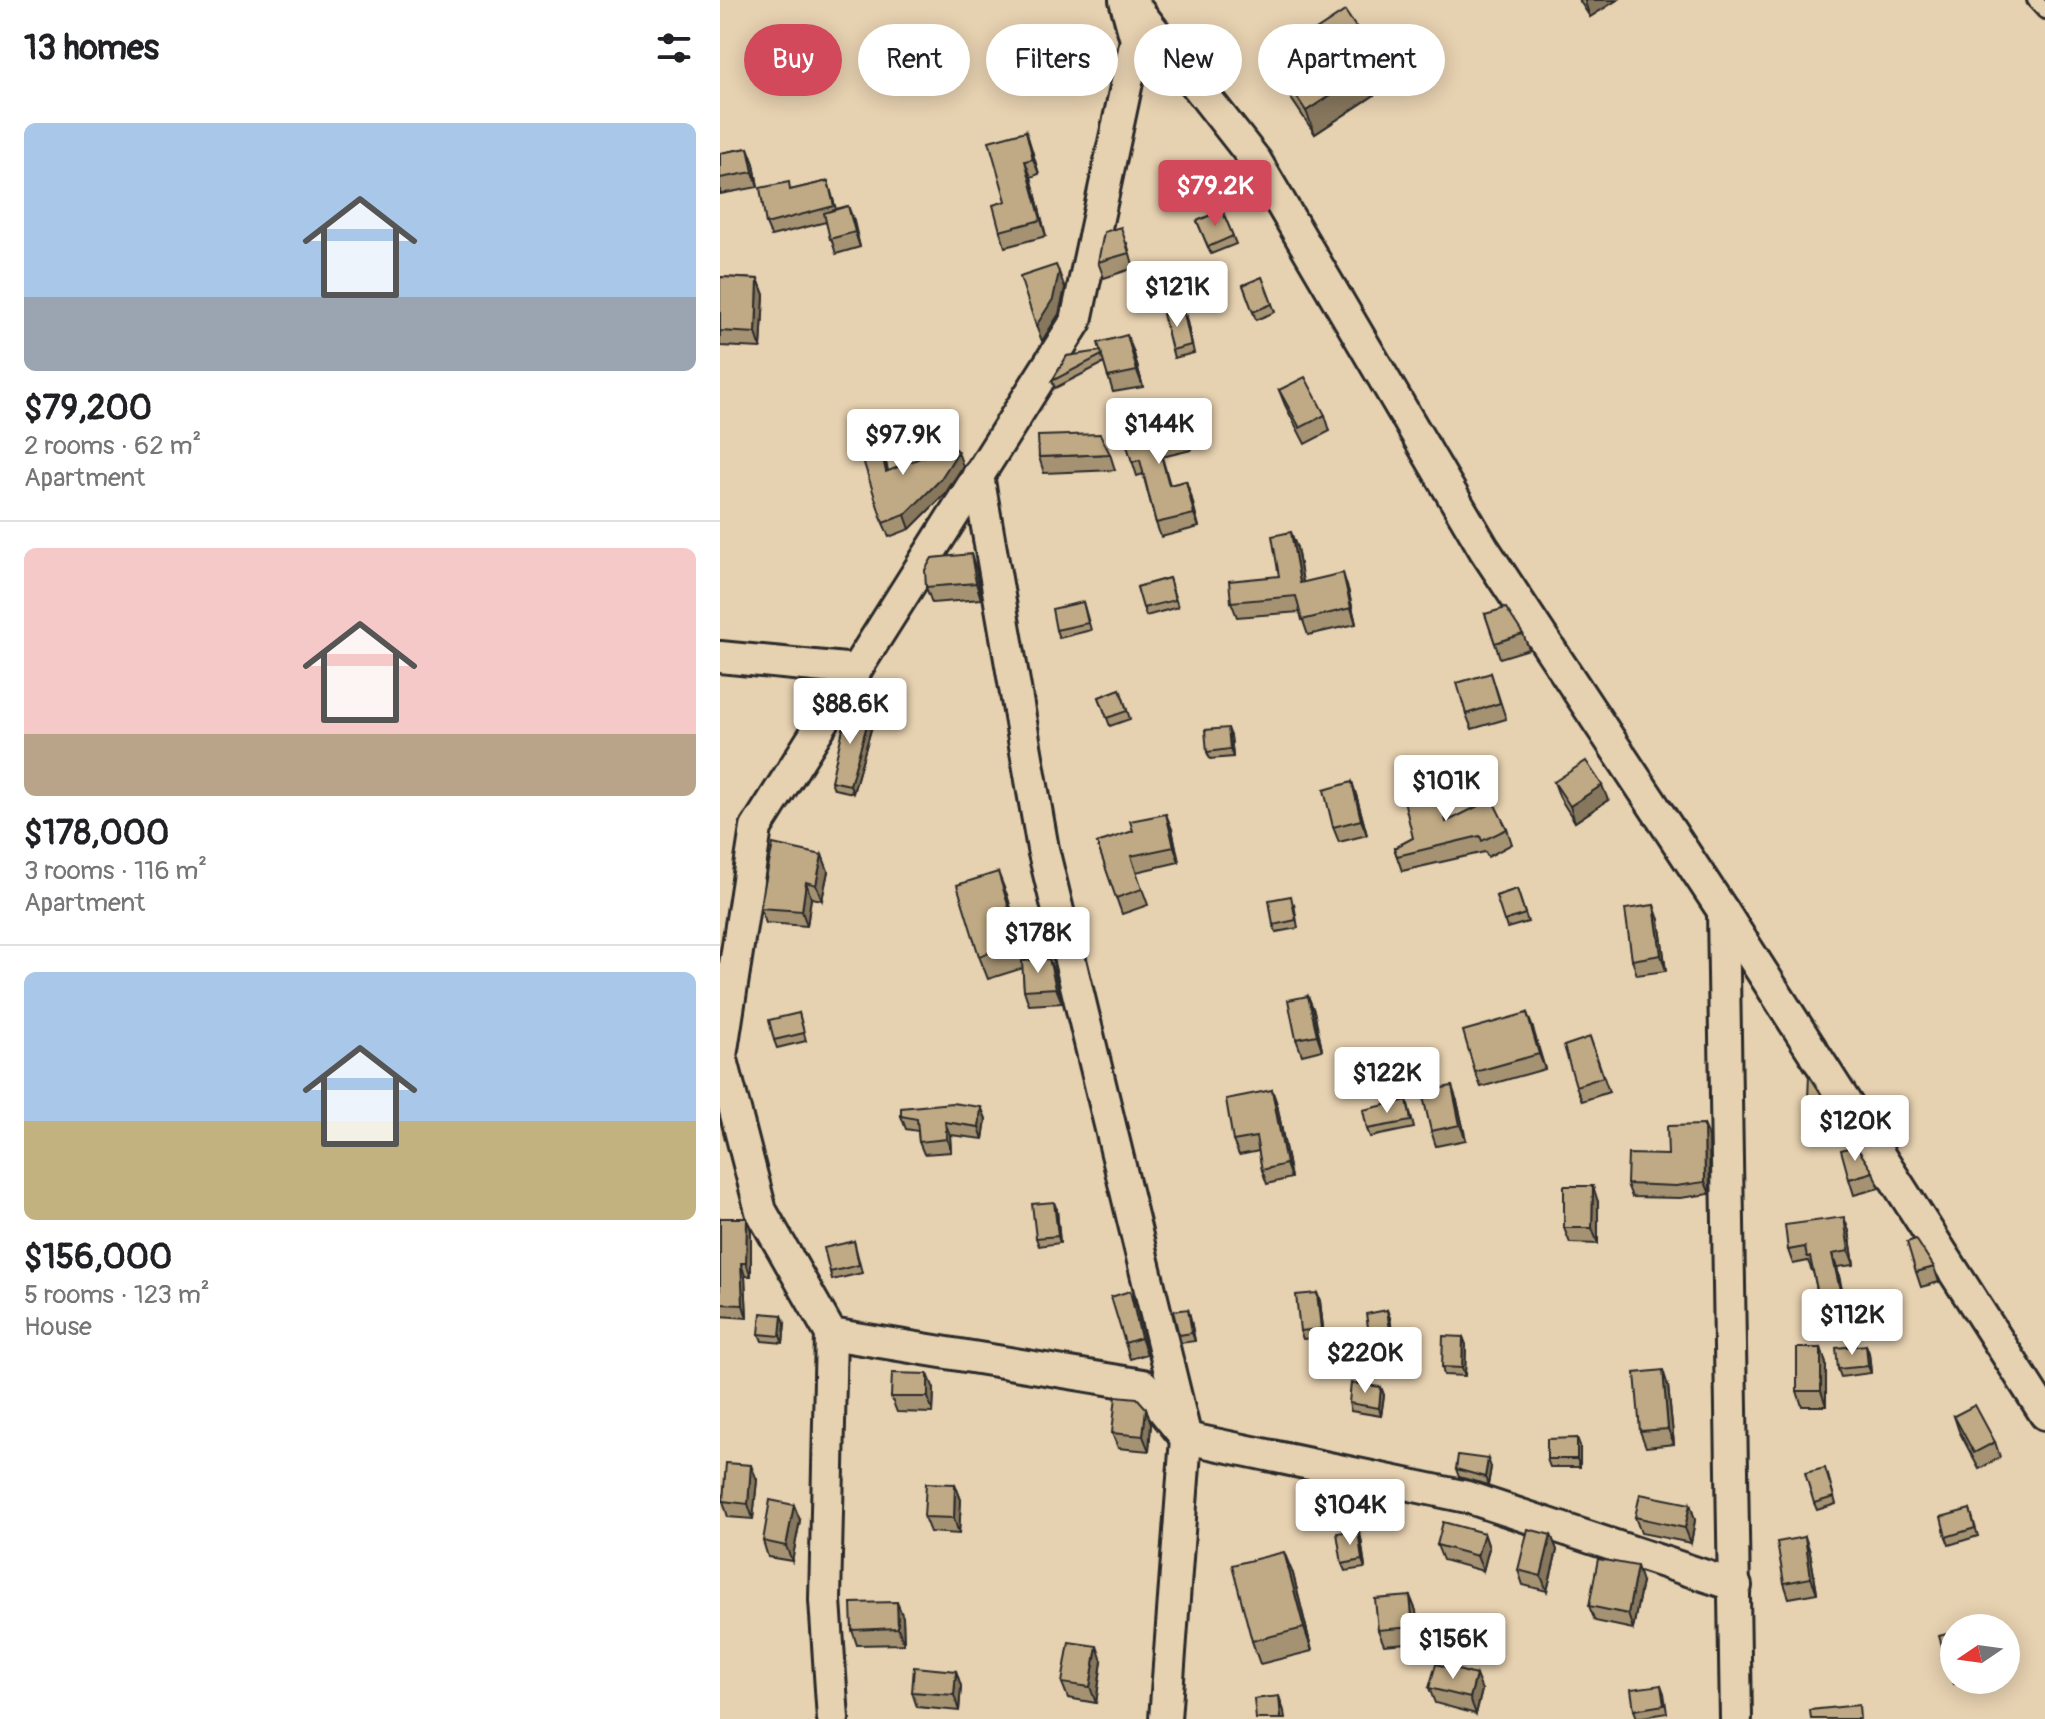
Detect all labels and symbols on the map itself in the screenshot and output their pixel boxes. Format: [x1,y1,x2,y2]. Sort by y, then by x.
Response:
pin: $79.2K [1150,160,1280,228]
pin: $121K [1121,261,1233,329]
pin: $144K [1103,398,1215,466]
pin: $97.9K [838,409,968,477]
pin: $88.6K [785,678,915,746]
pin: $101K [1390,755,1502,823]
pin: $178K [982,907,1094,975]
pin: $122K [1331,1047,1443,1115]
pin: $120K [1799,1095,1911,1163]
pin: $112K [1796,1289,1908,1357]
pin: $220K [1309,1327,1421,1395]
pin: $104K [1294,1479,1406,1547]
pin: $156K [1397,1613,1509,1681]
north arrow [1940,1614,2020,1694]

